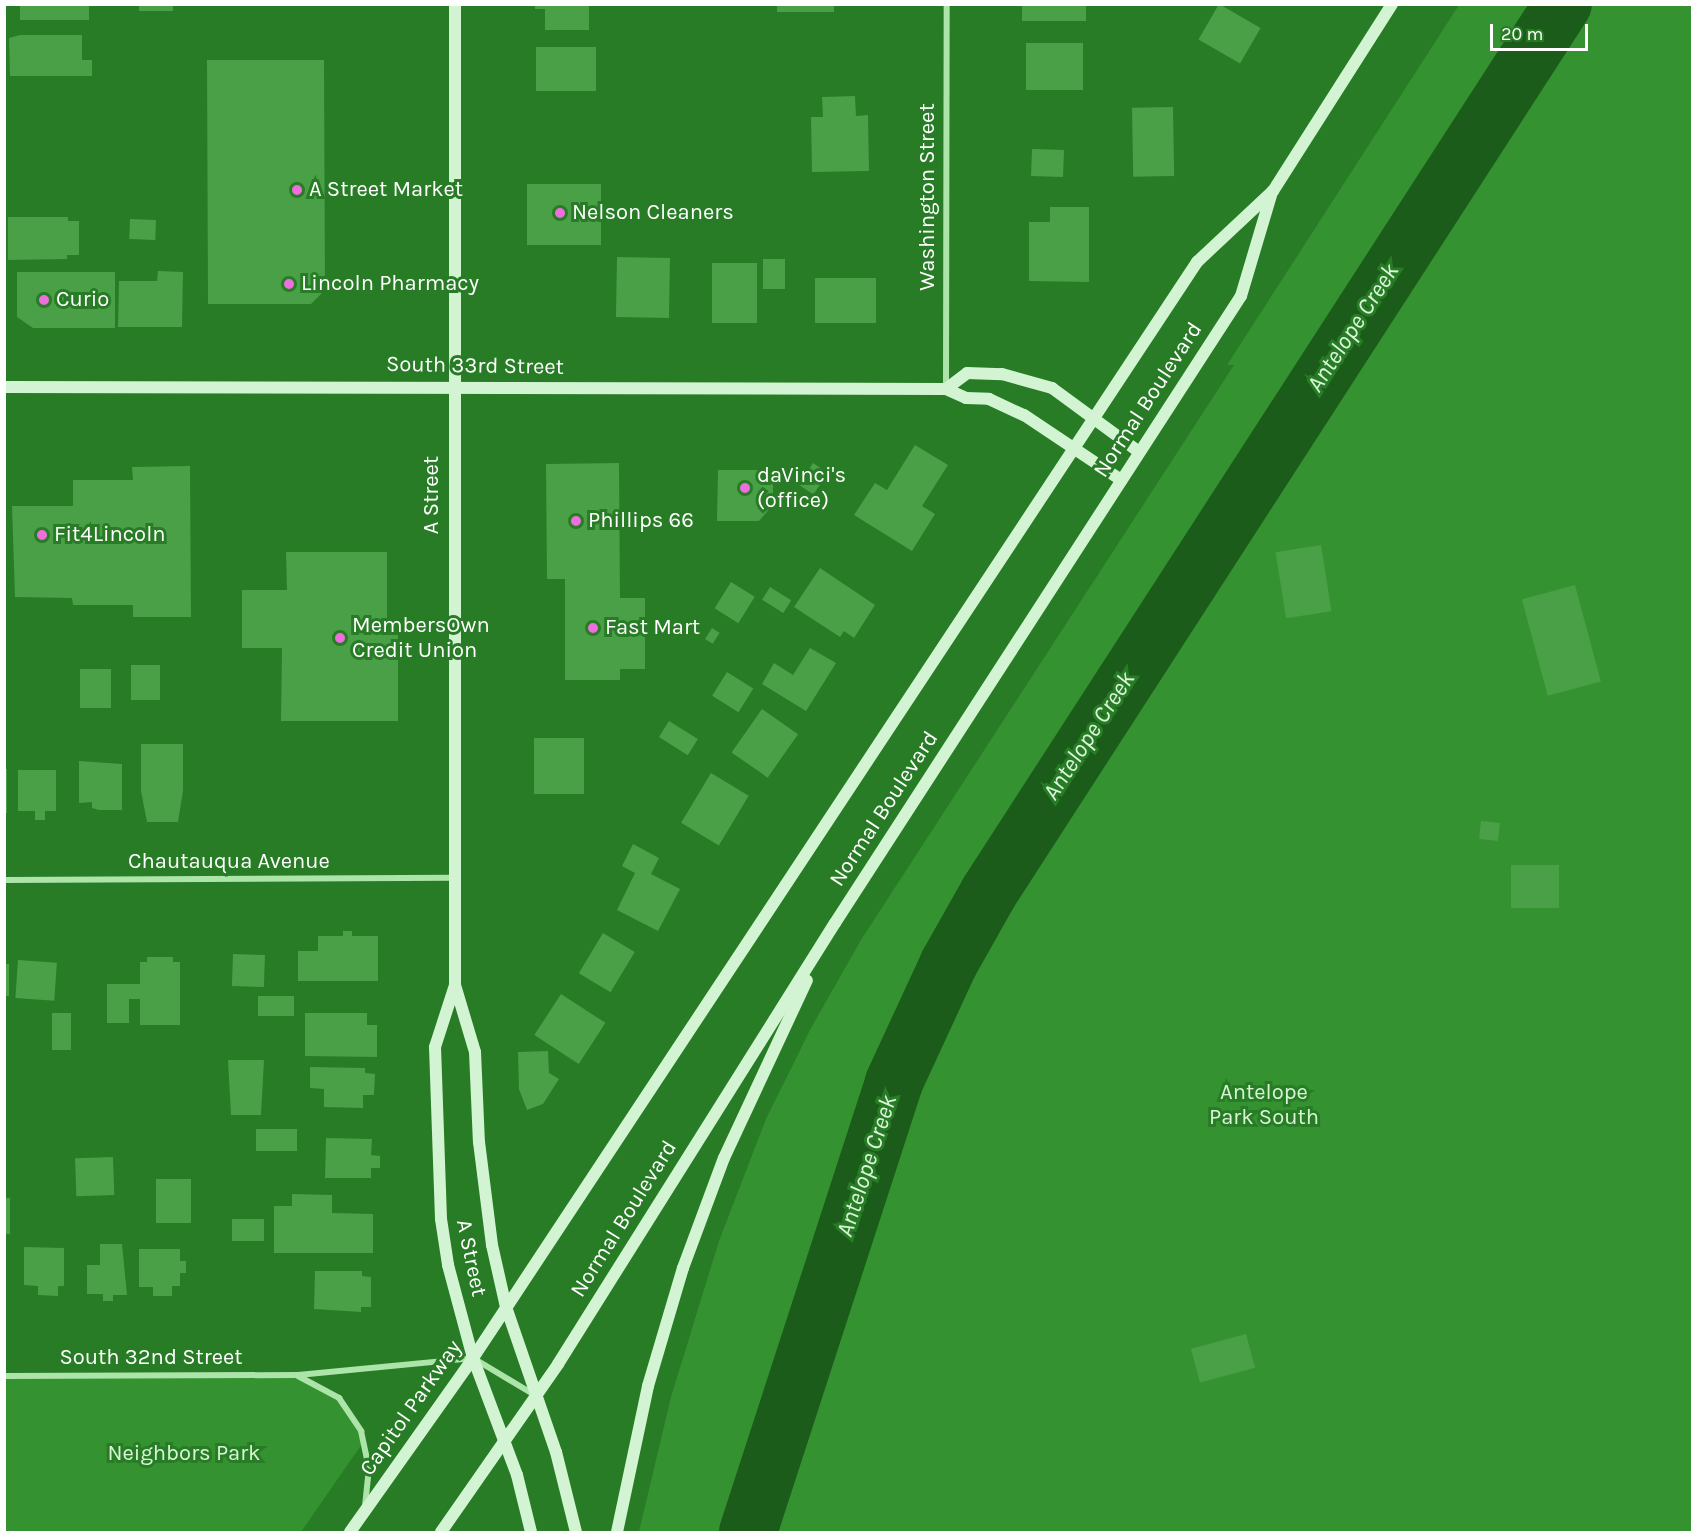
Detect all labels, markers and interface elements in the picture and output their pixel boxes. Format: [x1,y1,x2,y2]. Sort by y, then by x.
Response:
scale bar [1493,12,1590,50]
text: 20 m [1501,23,1543,45]
street label: Washington Street [915,103,941,291]
place label: A Street Market [309,177,463,203]
marker: A Street Market [290,183,304,197]
place label: Nelson Cleaners [572,200,734,226]
marker: Nelson Cleaners [553,206,567,220]
water label: Antelope Creek [1301,258,1405,398]
place label: Lincoln Pharmacy [301,271,479,297]
marker: Lincoln Pharmacy [282,277,296,291]
place label: Curio [56,287,109,313]
marker: Curio [37,293,51,307]
street label: Normal Boulevard [1088,317,1208,483]
street label: South 33rd Street [386,351,564,381]
street label: A Street [419,456,445,534]
place label: daVinci's (office) [757,462,846,514]
marker: daVinci's (office) [738,481,752,495]
place label: Phillips 66 [588,508,694,534]
marker: Phillips 66 [569,514,583,528]
place label: Fit4Lincoln [54,522,166,548]
marker: Fit4Lincoln [35,528,49,542]
place label: MembersOwn Credit Union [352,612,490,664]
place label: Fast Mart [605,615,700,641]
marker: Fast Mart [586,621,600,635]
marker: MembersOwn Credit Union [333,631,347,645]
water label: Antelope Creek [1037,666,1141,806]
street label: Normal Boulevard [824,726,944,892]
street label: Chautauqua Avenue [128,849,330,875]
park label: Antelope Park South [1209,1079,1319,1130]
water label: Antelope Creek [831,1091,903,1241]
street label: Normal Boulevard [565,1136,683,1302]
street label: A Street [450,1217,492,1299]
street label: Capitol Parkway [354,1335,468,1481]
street label: South 32nd Street [59,1345,243,1371]
park label: Neighbors Park [107,1441,261,1467]

